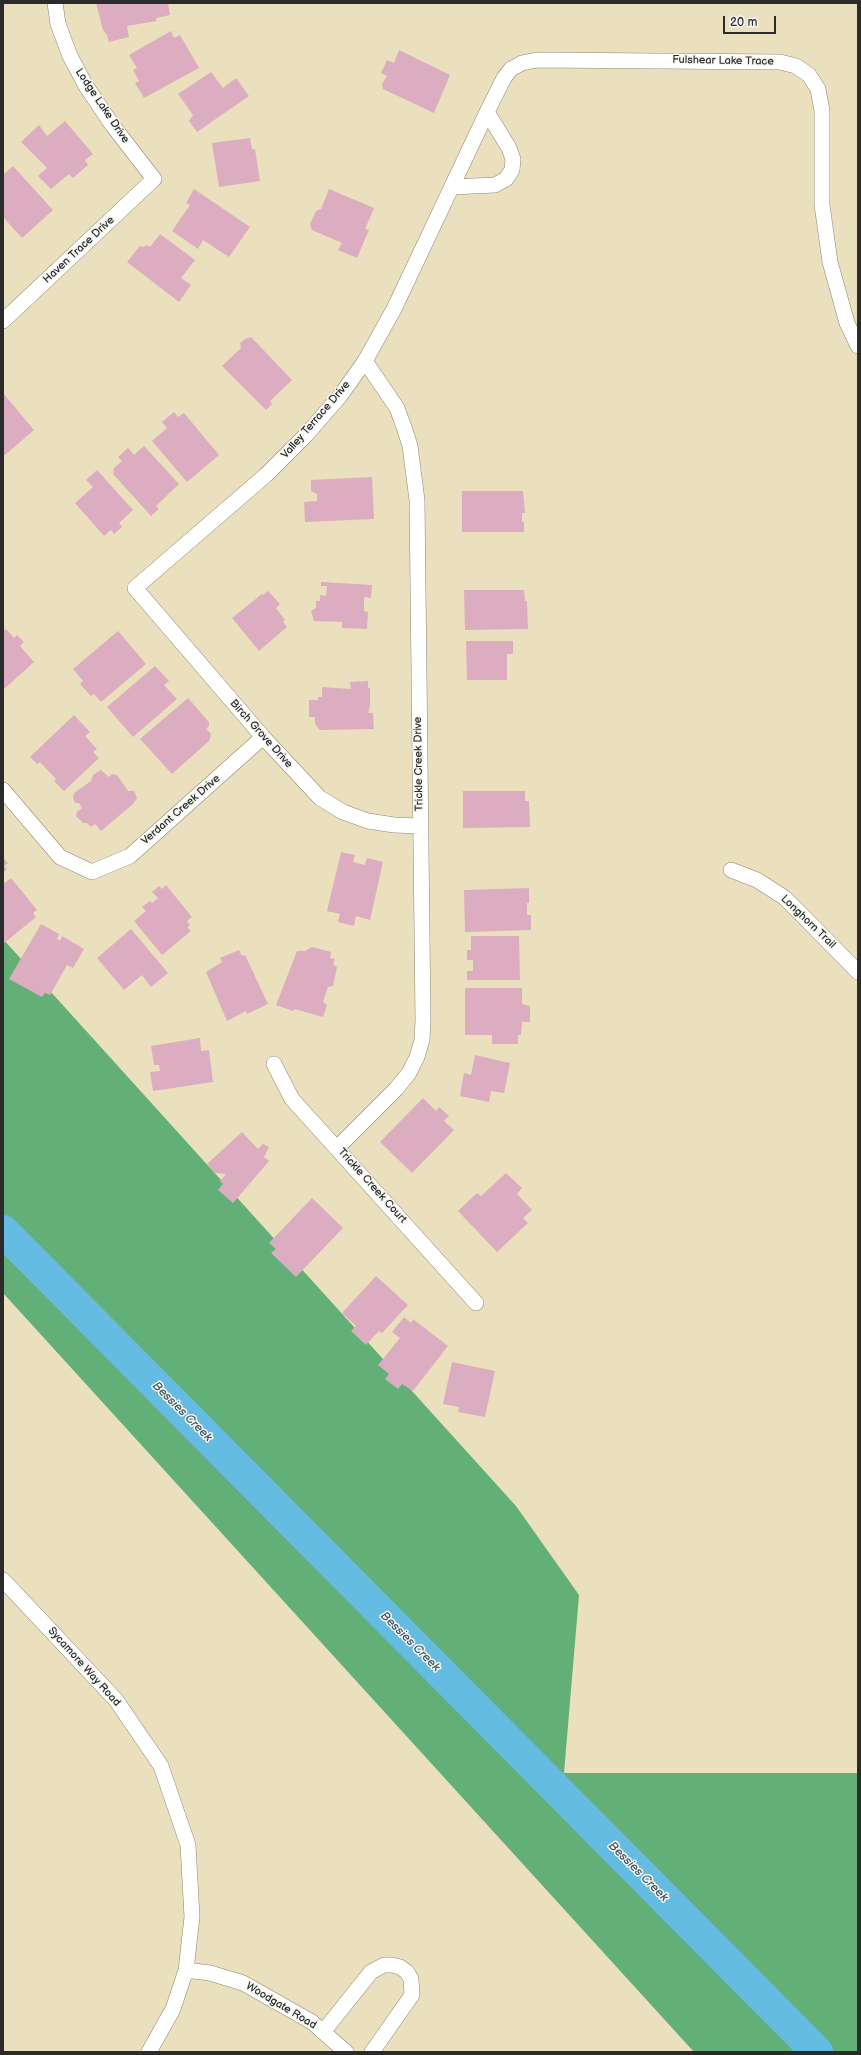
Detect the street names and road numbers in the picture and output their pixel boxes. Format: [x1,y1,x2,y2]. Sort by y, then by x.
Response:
street label: Fulshear Lake Trace [672,54,774,68]
street label: Lodge Lake Drive [72,66,132,146]
street label: Haven Trace Drive [41,214,117,286]
street label: Valley Terrace Drive [279,379,353,461]
street label: Birch Grove Drive [227,697,295,771]
street label: Trickle Creek Drive [412,717,426,811]
street label: Verdant Creek Drive [139,772,223,848]
street label: Longhorn Trail [778,892,838,952]
street label: Trickle Creek Court [335,1146,409,1226]
street label: Sycamore Way Road [45,1625,123,1709]
street label: Woodgate Road [243,1980,319,2032]

